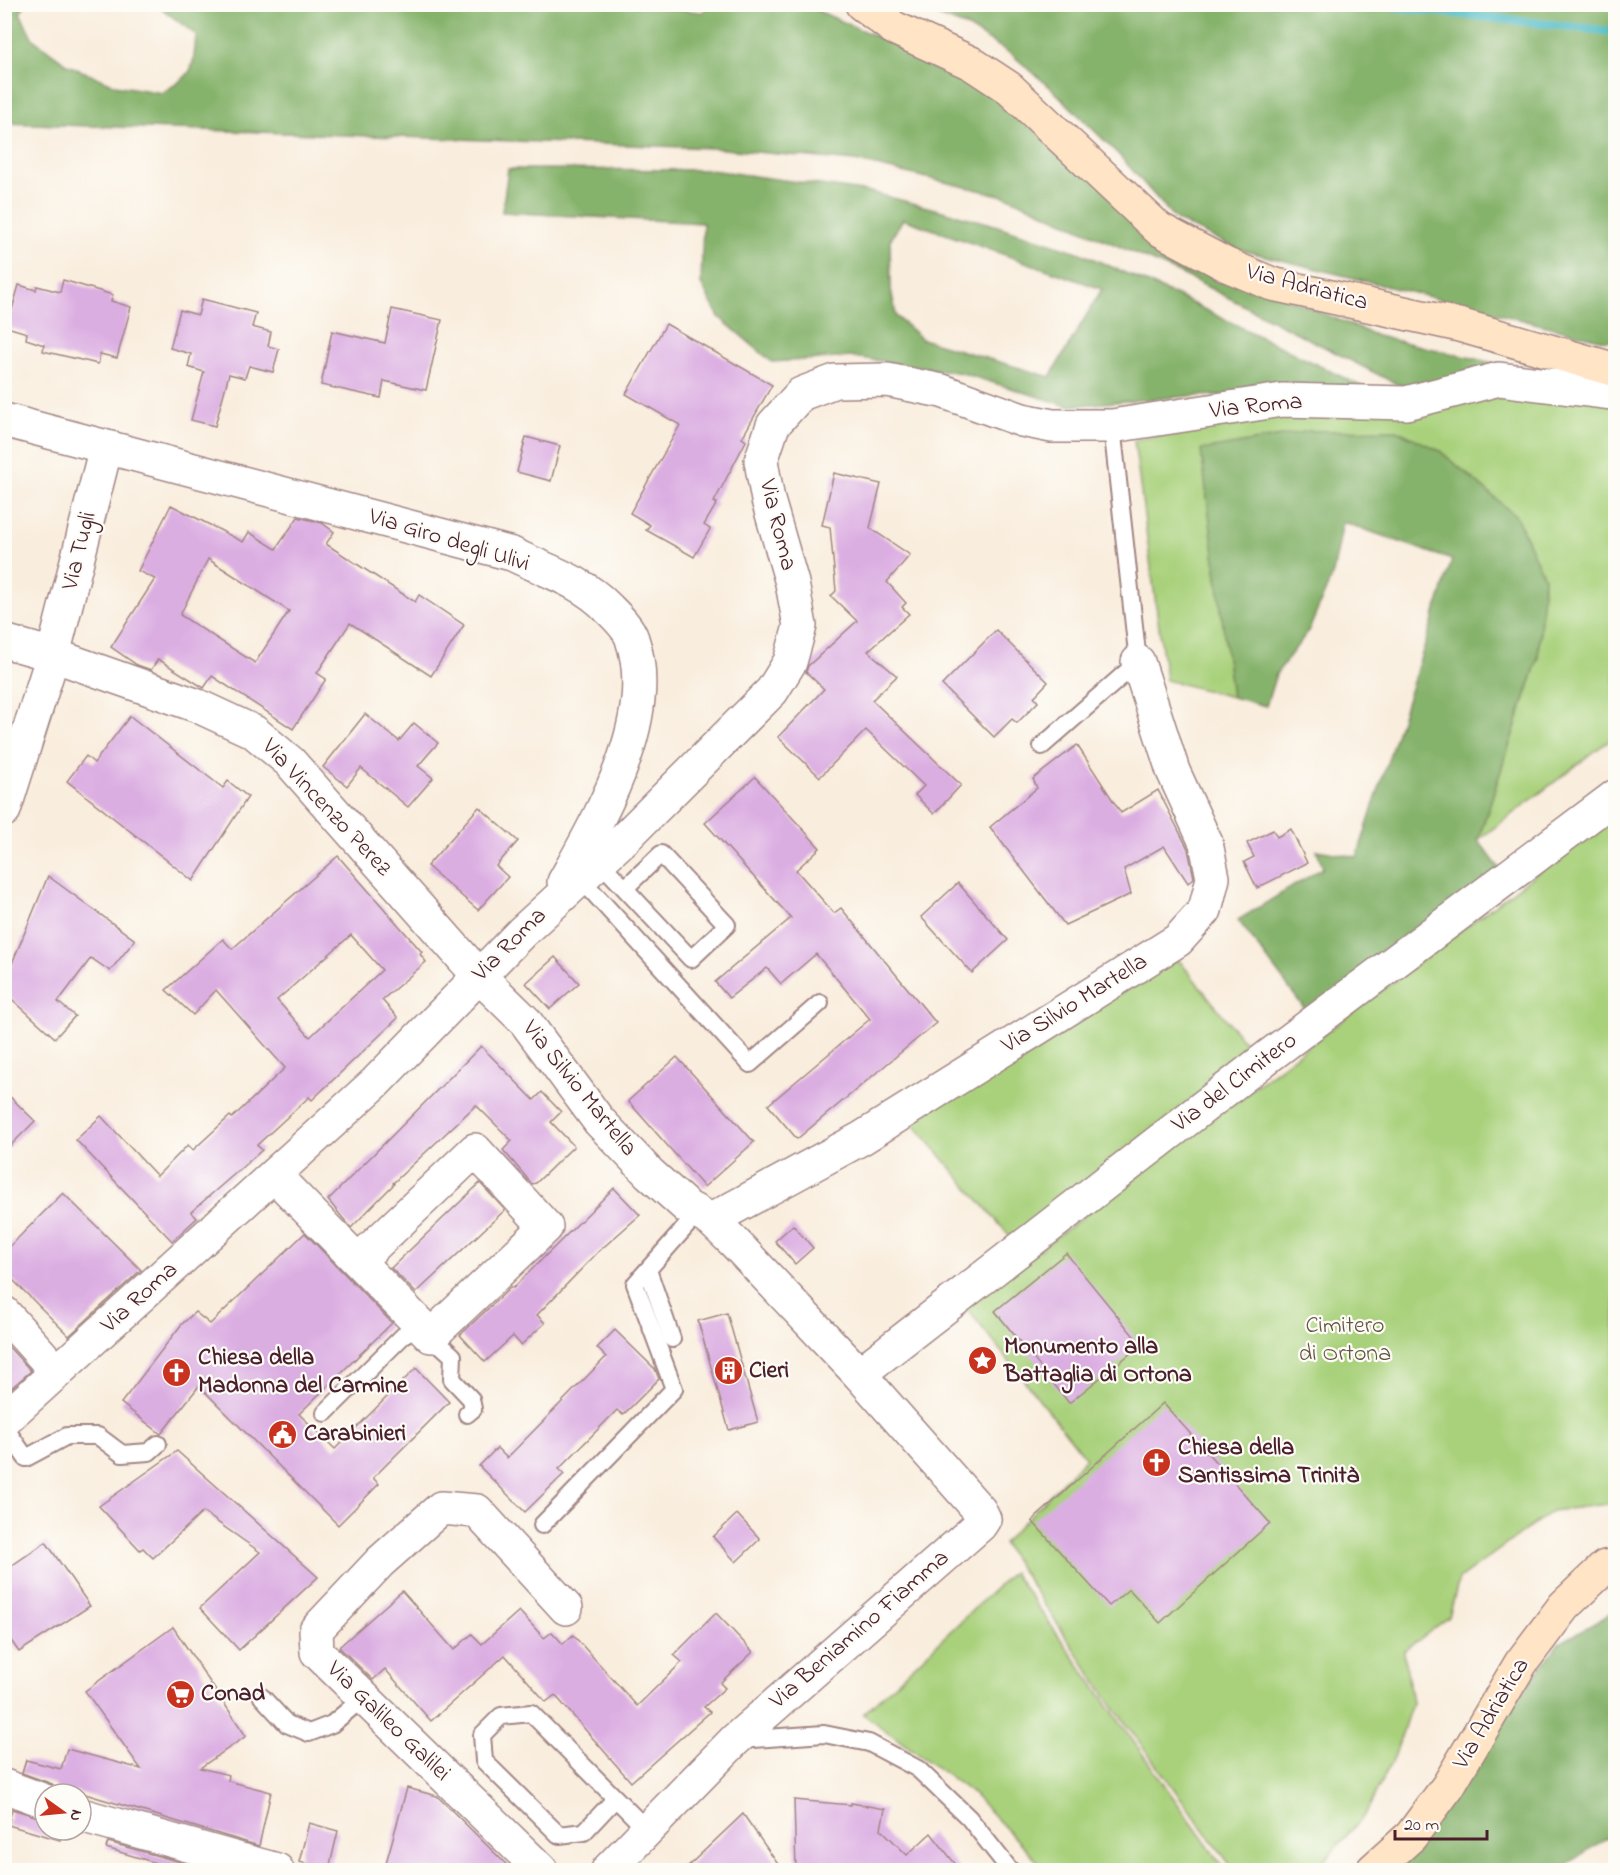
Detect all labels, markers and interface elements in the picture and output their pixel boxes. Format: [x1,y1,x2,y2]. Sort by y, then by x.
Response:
street label: Via Adriatica [1241,255,1372,321]
street label: Via Roma [1207,385,1304,429]
street label: Via Roma [749,475,805,574]
street label: Via Giro degli Ulivi [363,500,534,582]
street label: Via Tugli [53,508,107,595]
street label: Via Vincenzo Perez [252,730,400,886]
street label: Via Roma [464,900,555,991]
street label: Via Silvio Martella [994,945,1155,1063]
street label: Via Silvio Martella [512,1013,645,1165]
street label: Via del Cimitero [1164,1024,1305,1142]
street label: Via Roma [93,1254,186,1343]
park label: Cimitero di Ortona [1299,1309,1391,1372]
place label: Monumento alla Battaglia di Ortona [1003,1330,1192,1394]
place label: Chiesa della Madonna del Carmine [198,1341,409,1404]
place icon: Monumento alla Battaglia di Ortona [967,1345,999,1377]
place label: Cieri [749,1354,789,1389]
building icon: Cieri [712,1355,744,1387]
church icon: Chiesa della Madonna del Carmine [161,1356,193,1388]
place label: Carabinieri [304,1417,406,1452]
public building icon: Carabinieri [267,1418,299,1450]
place label: Chiesa della Santissima Trinità [1178,1431,1360,1494]
church icon: Chiesa della Santissima Trinità [1141,1446,1173,1478]
street label: Via Beniamino Fiamma [762,1542,958,1719]
street label: Via Adriatica [1444,1652,1539,1777]
street label: Via Galileo Galilei [317,1653,458,1790]
place label: Conad [201,1677,265,1712]
supermarket icon: Conad [164,1678,196,1710]
north arrow [33,1782,93,1842]
scale bar [1395,1803,1486,1841]
text: N [63,1807,89,1824]
text: 20 m [1404,1813,1439,1839]

